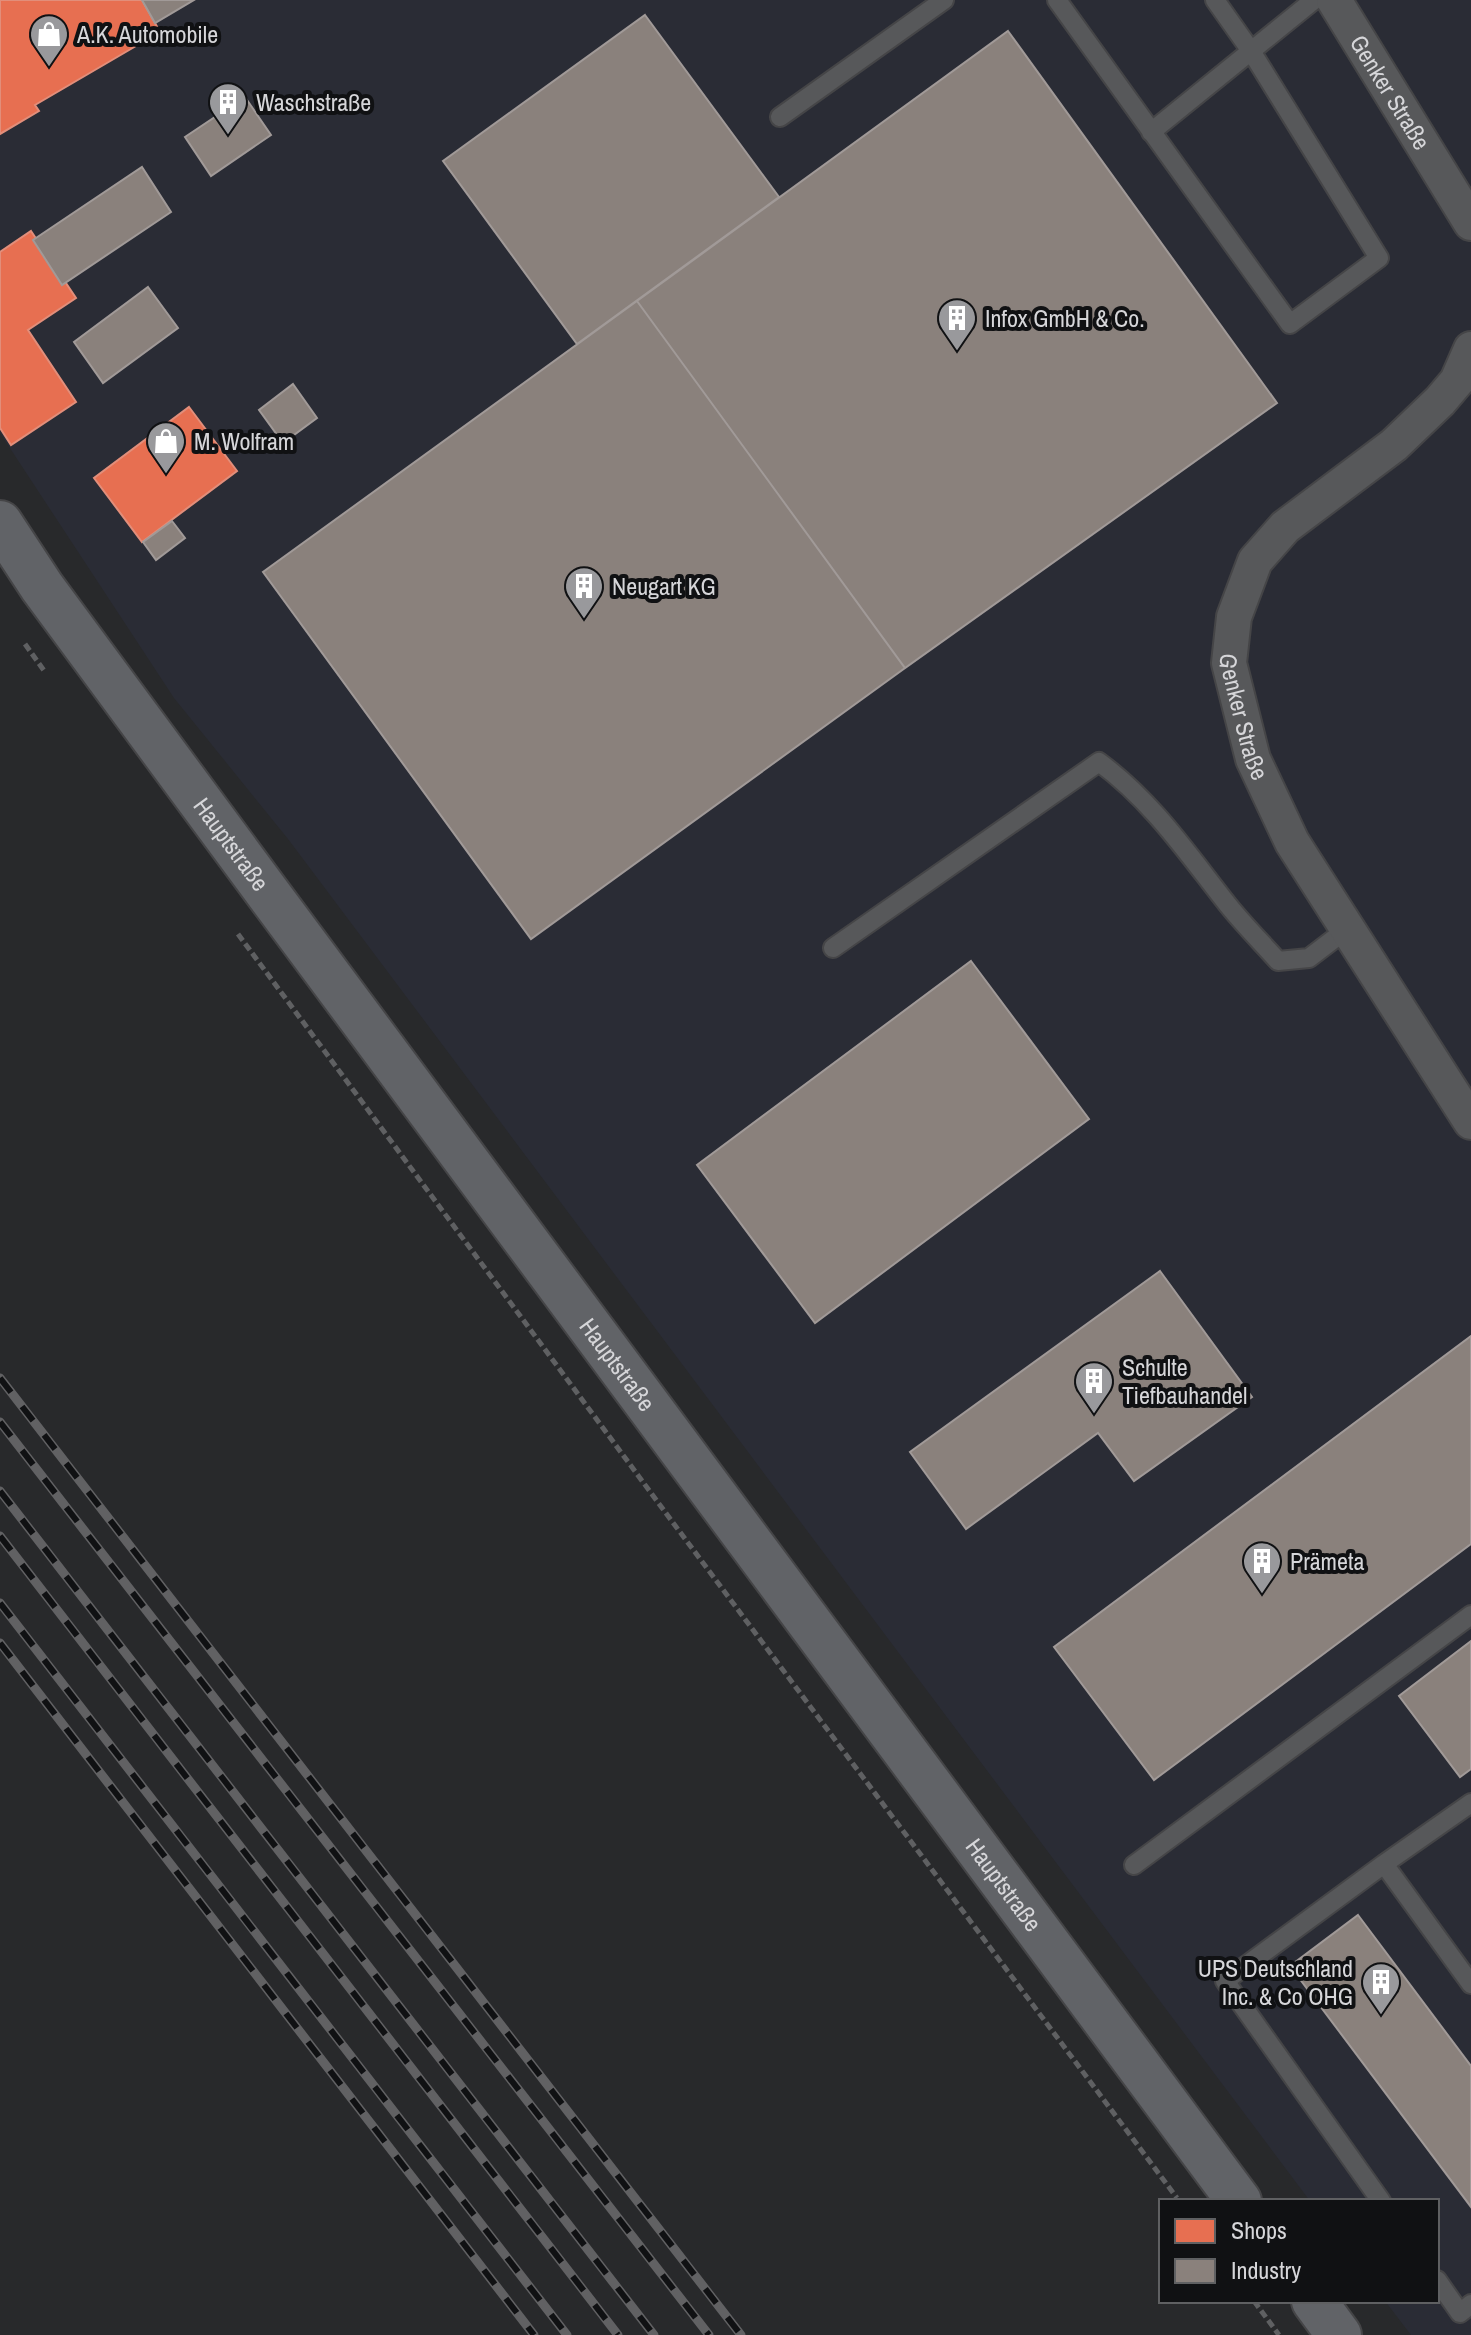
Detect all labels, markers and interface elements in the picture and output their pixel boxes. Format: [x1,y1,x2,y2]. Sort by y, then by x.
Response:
shop icon: A.K. Automobile [28,13,70,68]
place label: A.K. Automobile [76,18,218,50]
street label: Genker Straße [1343,29,1438,155]
building icon: Waschstraße [207,81,249,136]
place label: Waschstraße [256,86,371,118]
building icon: Infox GmbH & Co. [936,297,978,352]
place label: Infox GmbH & Co. [985,302,1145,334]
shop icon: M. Wolfram [145,420,187,475]
place label: M. Wolfram [194,425,294,457]
building icon: Neugart KG [563,565,605,620]
place label: Neugart KG [612,570,716,602]
street label: Genker Straße [1212,652,1276,785]
street label: Hauptstraße [187,791,277,897]
street label: Hauptstraße [573,1311,663,1417]
place label: Schulte Tiefbauhandel [1122,1351,1247,1411]
building icon: Schulte Tiefbauhandel [1073,1360,1115,1415]
building icon: Prämeta [1241,1540,1283,1595]
place label: Prämeta [1290,1545,1364,1577]
street label: Hauptstraße [959,1832,1049,1938]
place label: UPS Deutschland Inc. & Co OHG [1198,1952,1353,2012]
building icon: UPS Deutschland Inc. & Co OHG [1360,1961,1402,2016]
legend [1159,2199,1439,2303]
text: Shops [1231,2214,1287,2246]
text: Industry [1231,2254,1301,2286]

